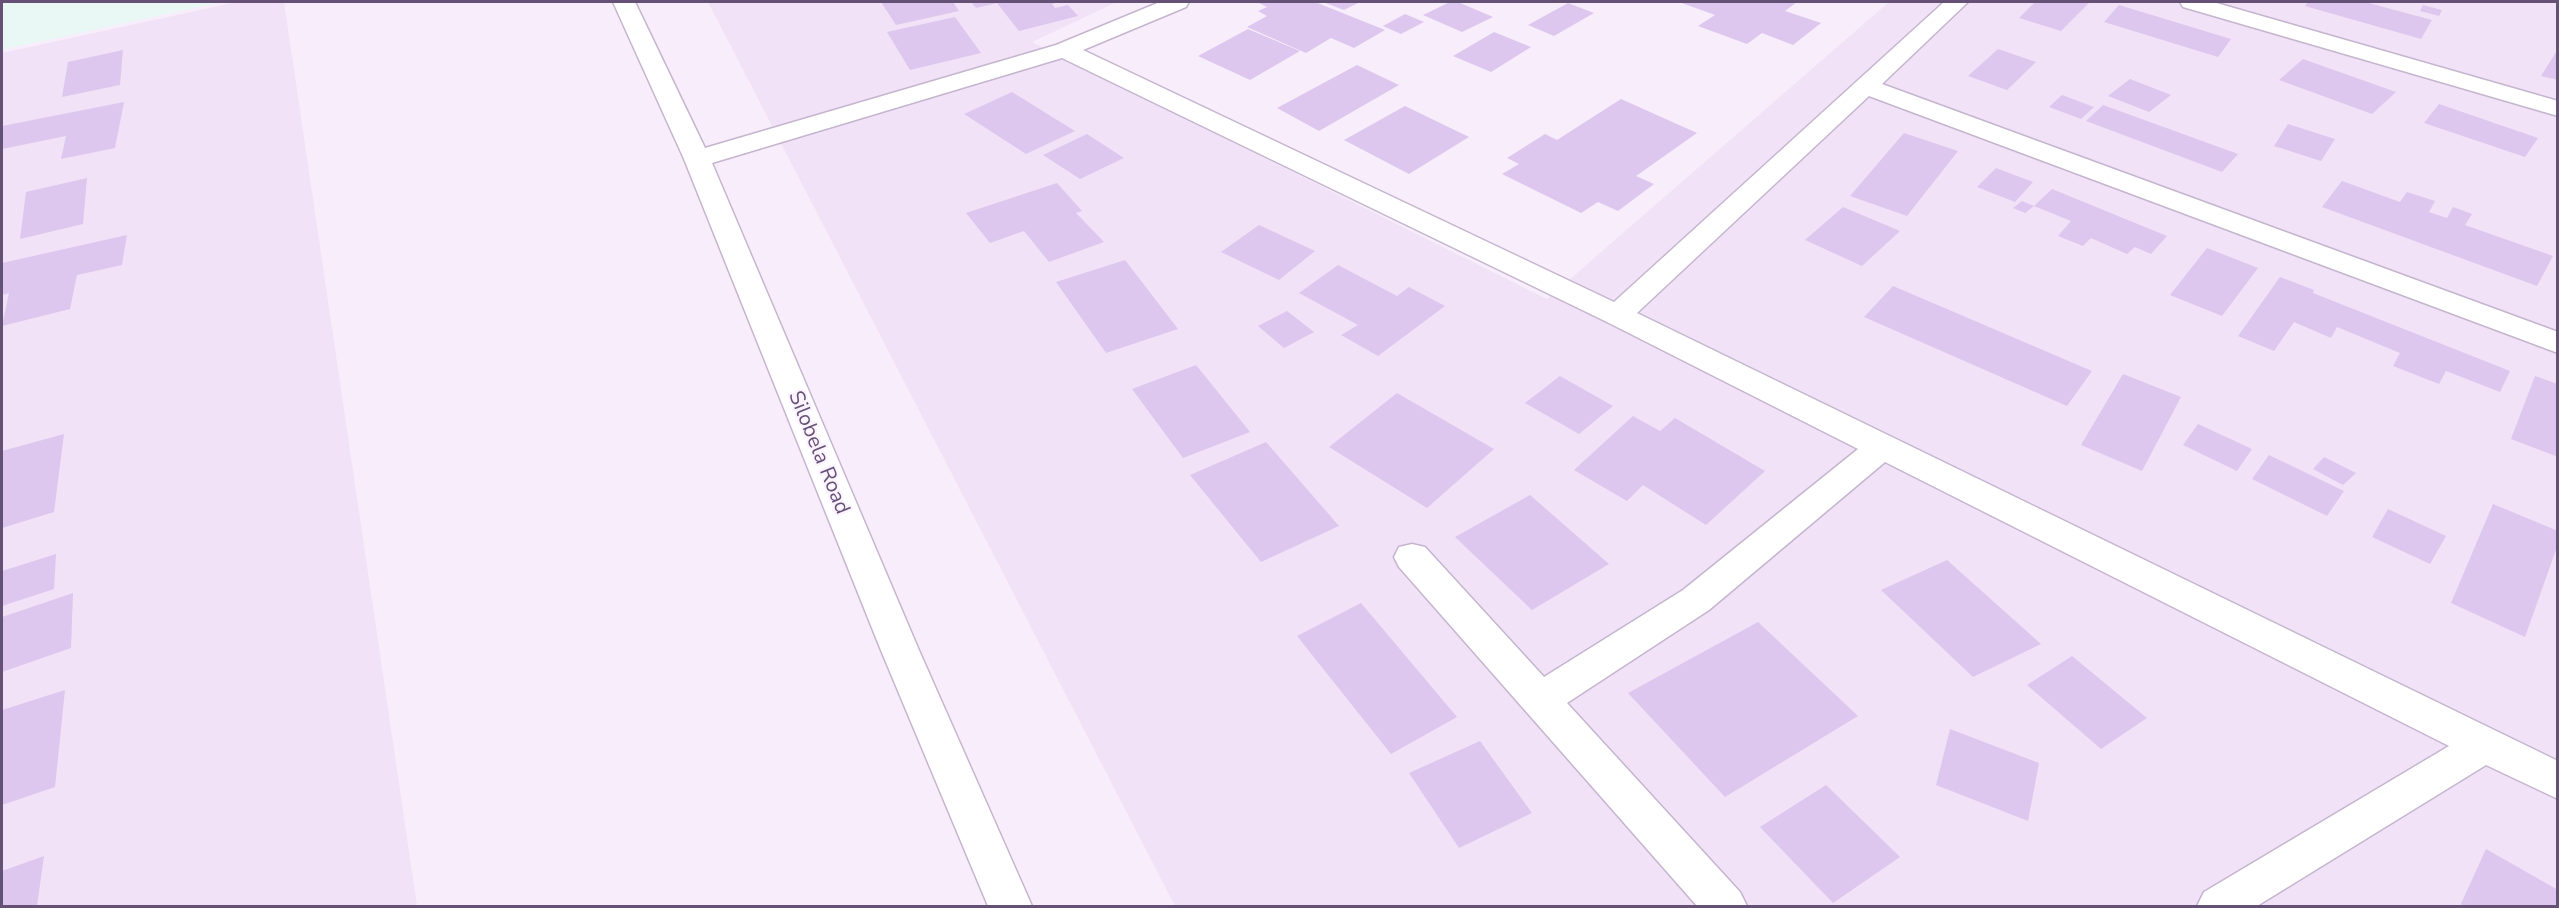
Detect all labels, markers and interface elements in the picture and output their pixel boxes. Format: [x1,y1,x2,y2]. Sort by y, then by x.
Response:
street label: Silobela Road [782,388,854,518]

